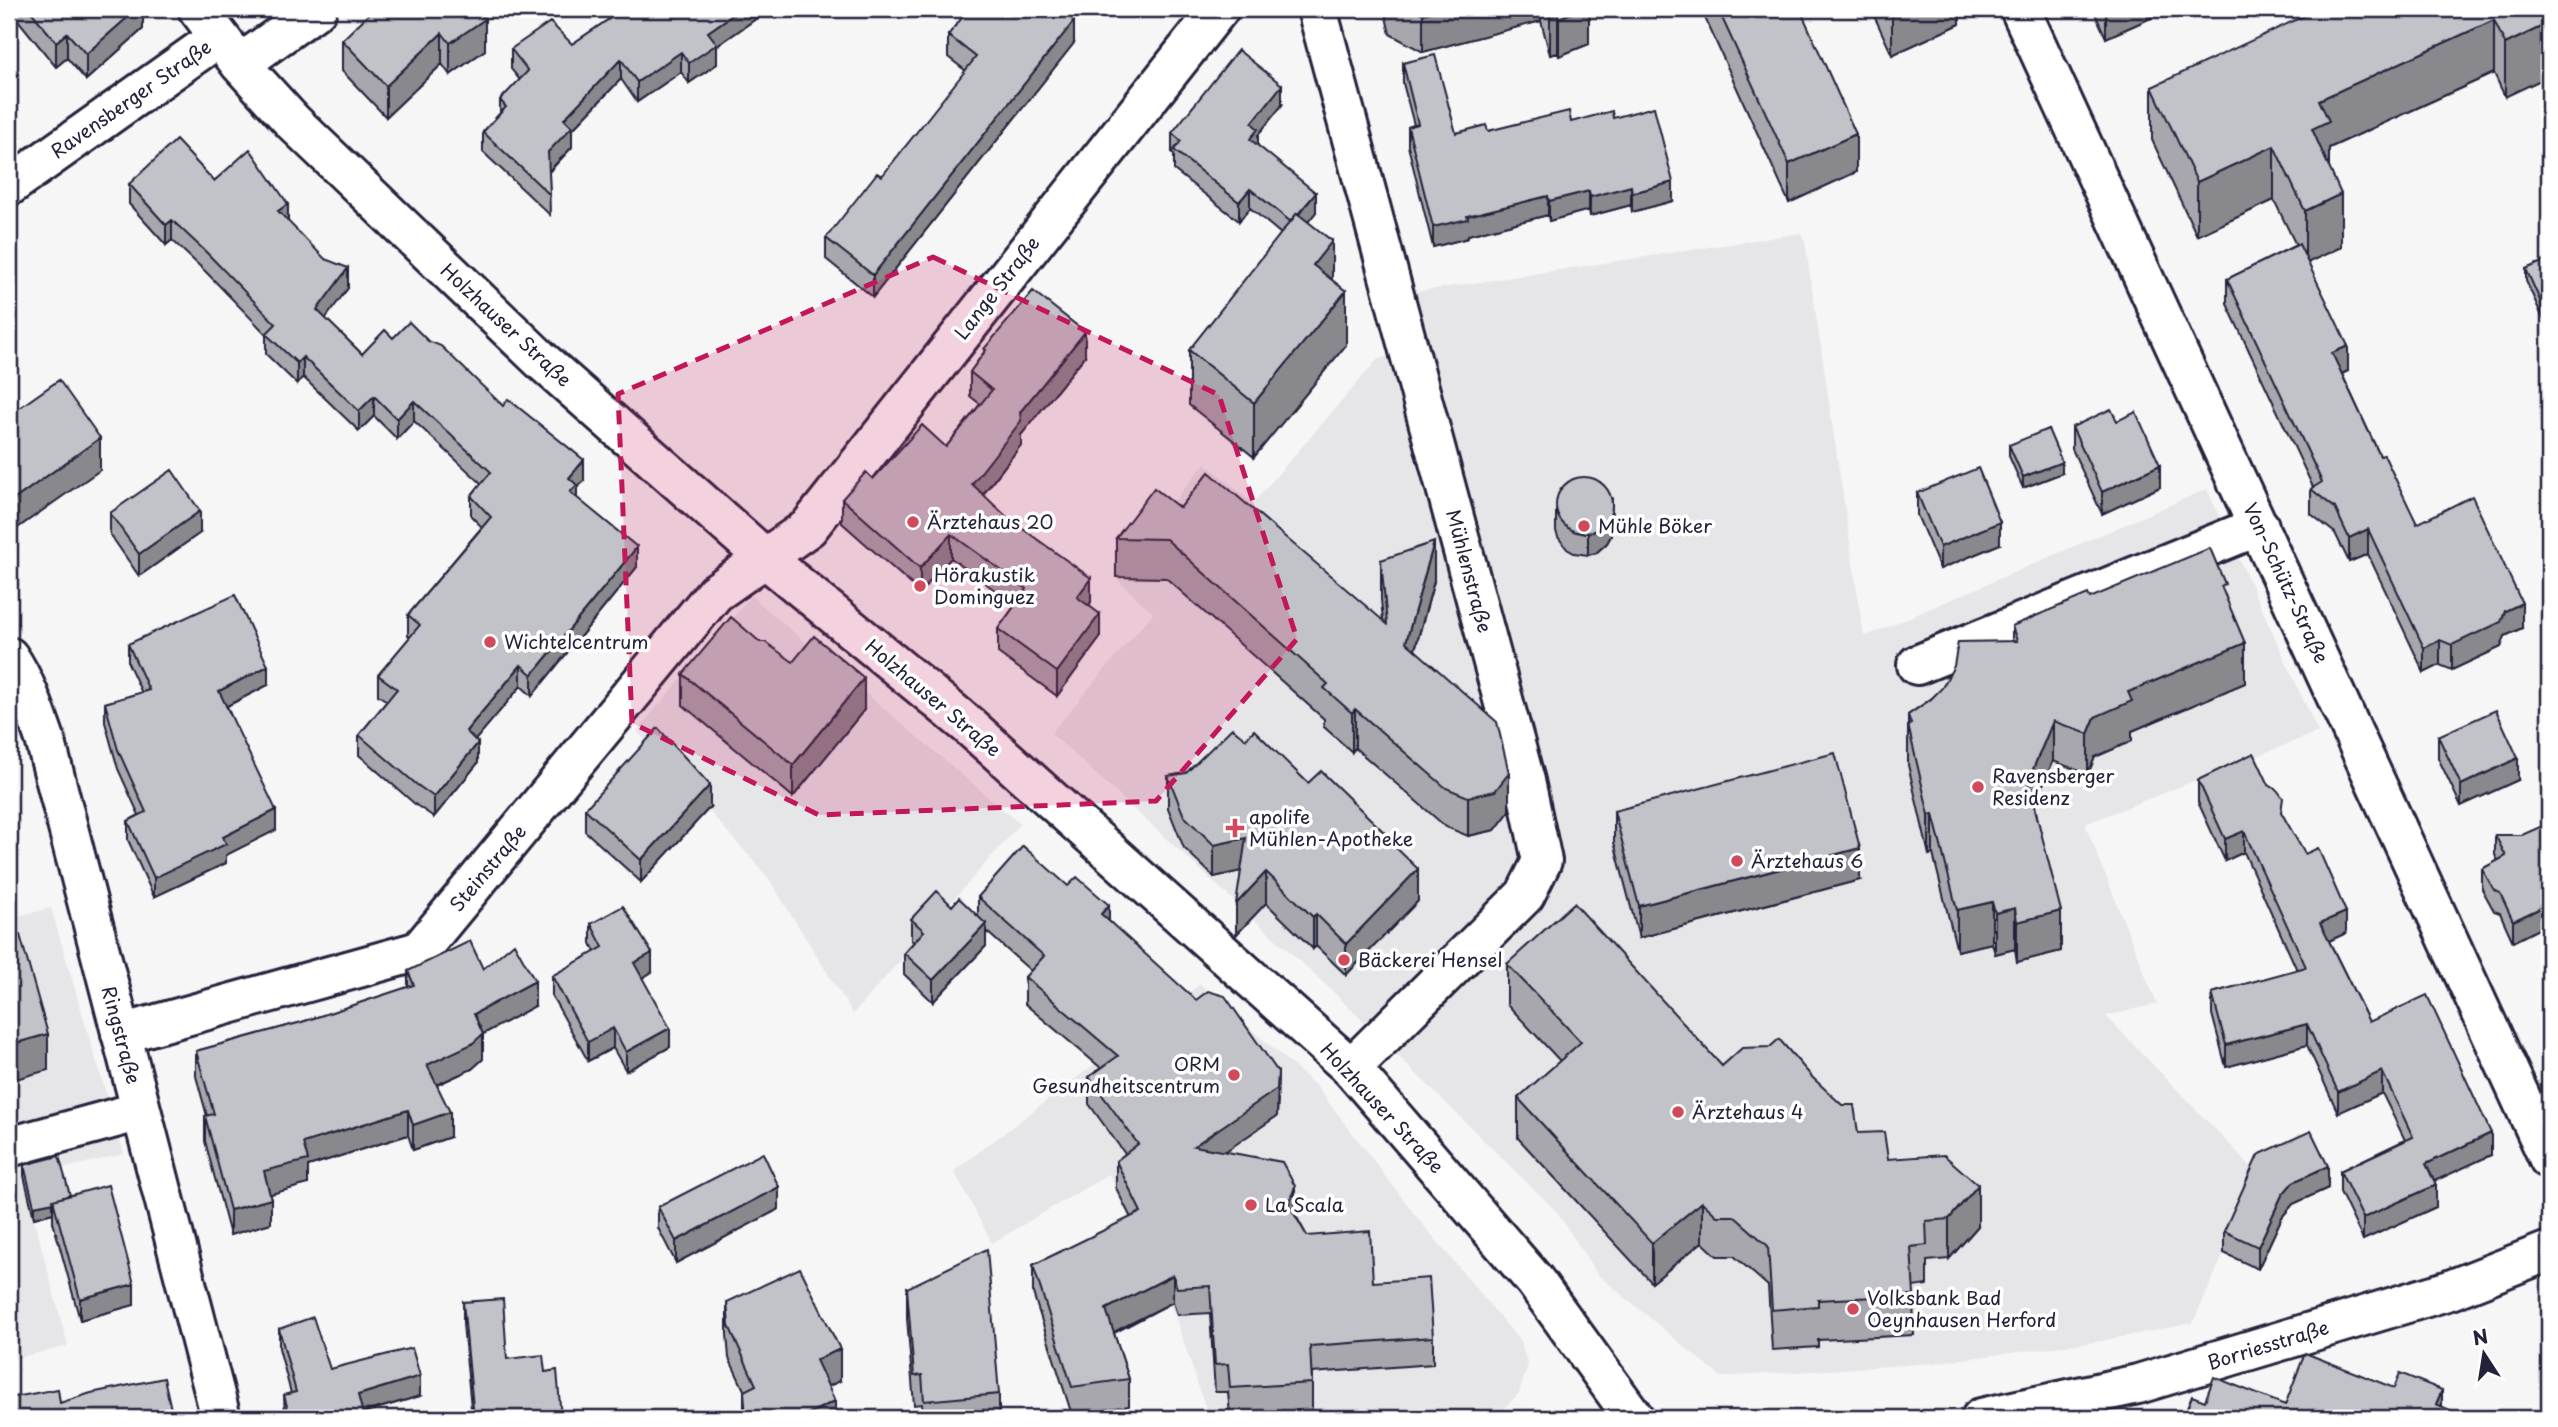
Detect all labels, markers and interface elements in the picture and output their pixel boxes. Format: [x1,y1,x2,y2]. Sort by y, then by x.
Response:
street label: Ravensberger Straße [44,32,216,164]
street label: Lange Straße [947,230,1046,345]
street label: Holzhauser Straße [435,256,578,392]
street label: Von-Schütz-Straße [2237,498,2336,668]
street label: Mühlenstraße [1440,506,1500,635]
place label: Ärztehaus 20 [927,507,1053,535]
place label: Mühle Böker [1598,511,1712,539]
marker: Ärztehaus 20 [905,514,921,530]
marker: Mühle Böker [1576,518,1592,534]
place label: Hörakustik Dominguez [934,560,1036,610]
marker: Hörakustik Dominguez [912,578,928,594]
place label: Wichtelcentrum [504,627,649,655]
street label: Holzhauser Straße [860,632,1008,763]
marker: Wichtelcentrum [482,634,498,650]
place label: Ravensberger Residenz [1992,761,2115,811]
marker: Ravensberger Residenz [1970,779,1986,795]
place label: apolife Mühlen-Apotheke [1249,802,1413,852]
street label: Steinstraße [443,818,532,917]
marker: apolife Mühlen-Apotheke [1227,820,1243,836]
place label: Ärztehaus 6 [1751,846,1863,874]
marker: Ärztehaus 6 [1729,853,1745,869]
place label: Bäckerei Hensel [1358,945,1502,973]
marker: Bäckerei Hensel [1336,952,1352,968]
street label: Ringstraße [95,983,148,1087]
street label: Holzhauser Straße [1315,1036,1451,1179]
place label: ORM Gesundheitscentrum [1032,1049,1220,1099]
marker: ORM Gesundheitscentrum [1226,1067,1242,1083]
place label: Ärztehaus 4 [1692,1097,1804,1125]
marker: Ärztehaus 4 [1670,1104,1686,1120]
place label: La Scala [1265,1190,1344,1218]
marker: La Scala [1243,1197,1259,1213]
place label: Volksbank Bad Oeynhausen Herford [1867,1283,2056,1333]
marker: Volksbank Bad Oeynhausen Herford [1845,1301,1861,1317]
street label: Borriesstraße [2204,1312,2332,1376]
north arrow [2450,1318,2520,1388]
text: N [2470,1321,2491,1352]

